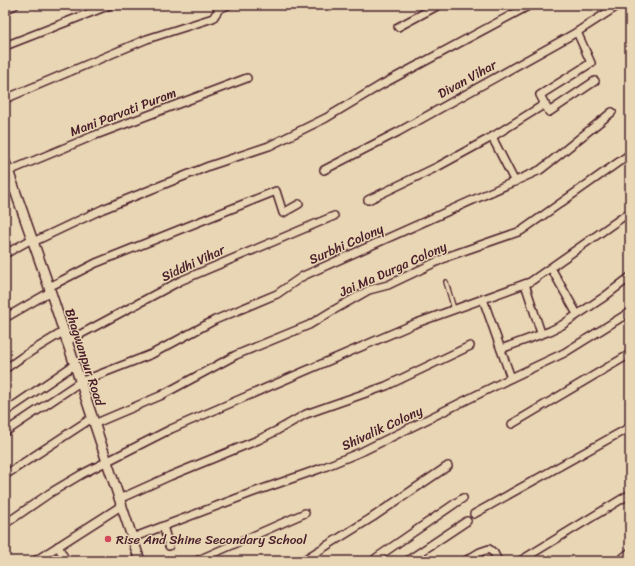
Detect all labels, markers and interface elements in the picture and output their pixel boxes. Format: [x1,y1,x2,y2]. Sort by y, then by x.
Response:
street label: Divan Vihar [433,53,501,105]
street label: Mani Parvati Puram [66,81,180,143]
street label: Surbhi Colony [305,217,387,271]
street label: Jai Ma Durga Colony [335,235,451,303]
street label: Siddhi Vihar [157,238,229,288]
street label: Bhagwanpur Road [58,305,112,410]
street label: Shivalik Colony [337,399,427,457]
place label: Rise And Shine Secondary School [116,528,307,551]
marker: Rise And Shine Secondary School [103,534,113,544]

